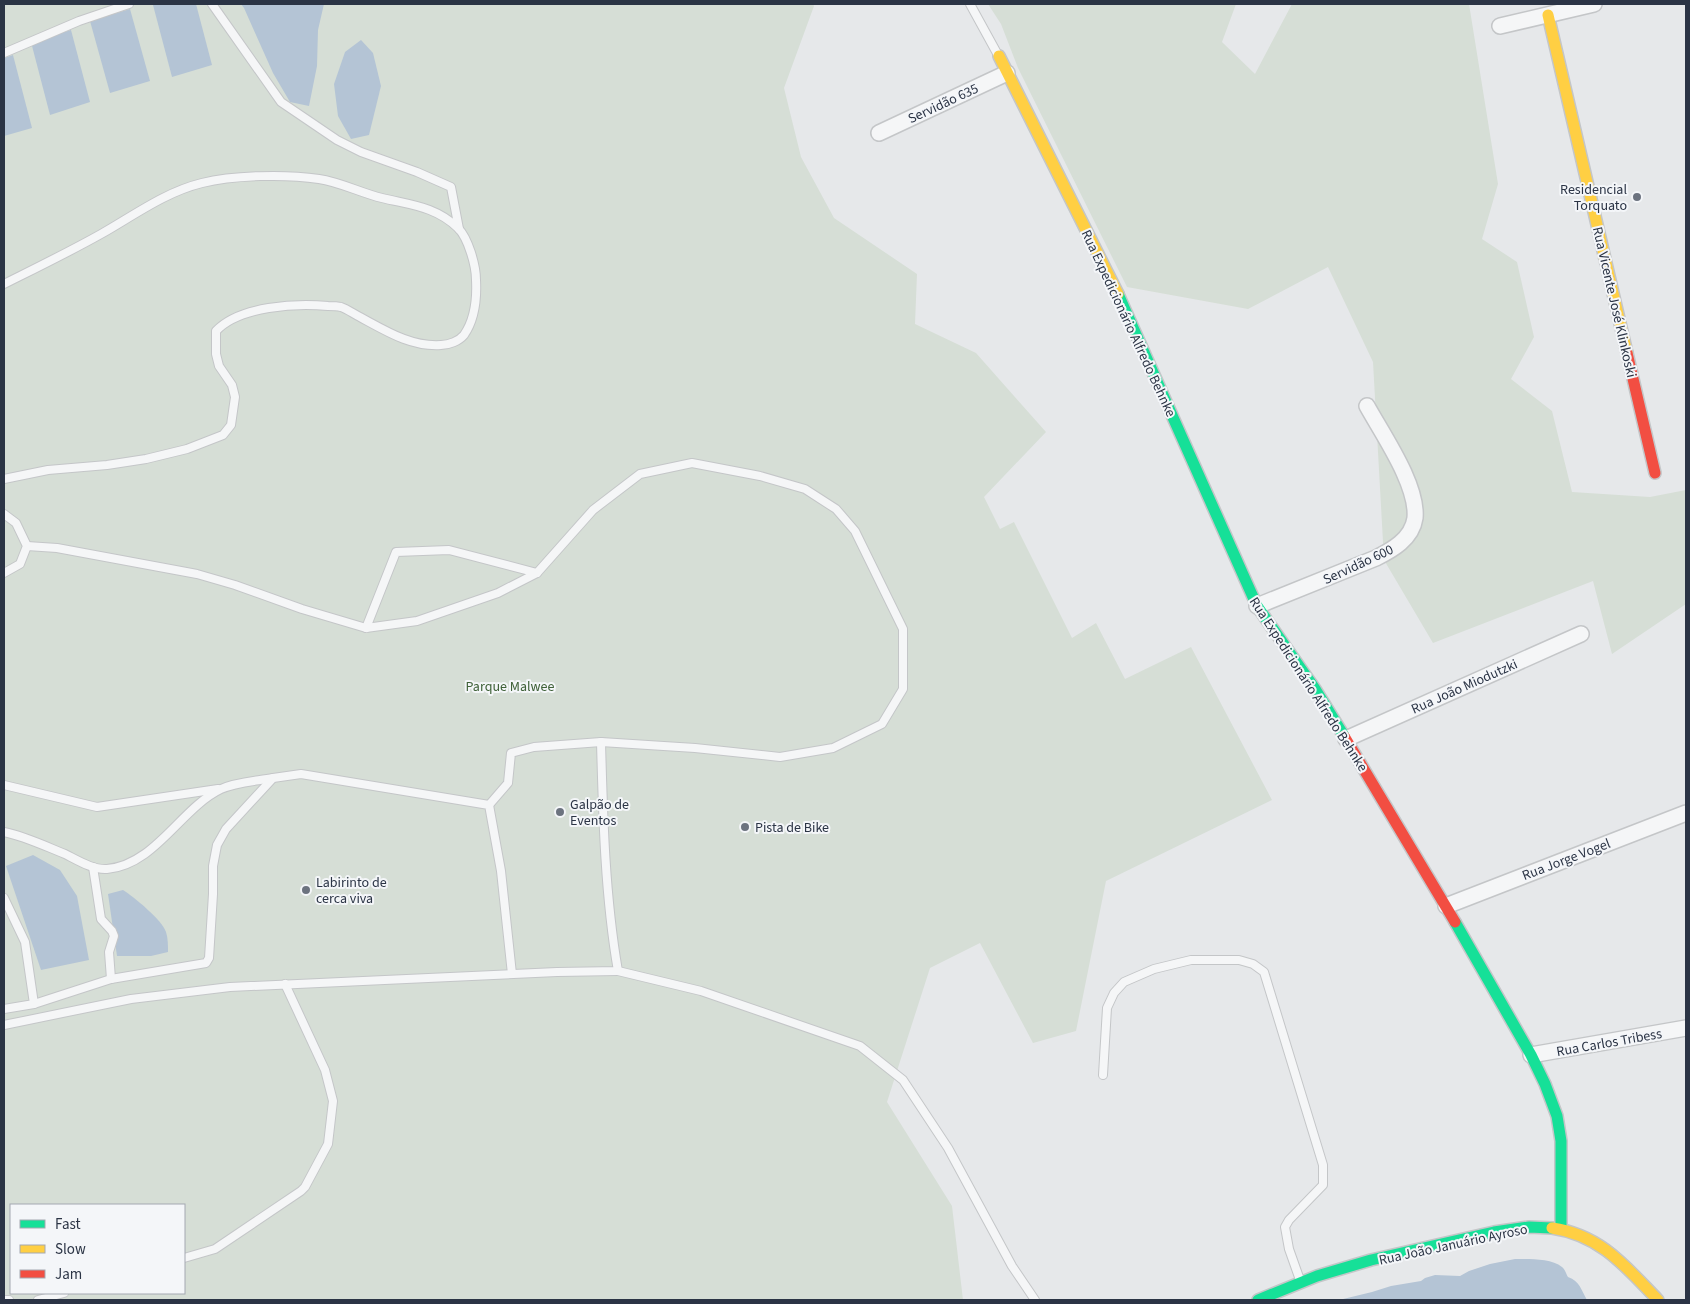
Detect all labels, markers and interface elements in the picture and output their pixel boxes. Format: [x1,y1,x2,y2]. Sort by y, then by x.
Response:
street label: Servidão 635 [905,79,982,129]
place label: Residencial Torquato [1560,180,1627,216]
marker: Residencial Torquato [1631,191,1643,203]
street label: Rua Vicente José Klinkoski [1587,225,1641,380]
street label: Rua Expedicionário Alfredo Behnke [1076,227,1180,420]
street label: Servidão 600 [1320,540,1397,590]
street label: Rua Expedicionário Alfredo Behnke [1244,593,1372,776]
street label: Rua João Miodutzki [1408,654,1521,719]
park label: Parque Malwee [466,677,555,697]
place label: Galpão de Eventos [570,795,629,831]
marker: Galpão de Eventos [554,806,566,818]
place label: Pista de Bike [755,818,829,838]
marker: Pista de Bike [739,821,751,833]
street label: Rua Jorge Vogel [1519,834,1614,886]
place label: Labirinto de cerca viva [316,873,387,909]
marker: Labirinto de cerca viva [300,884,312,896]
street label: Rua Carlos Tribess [1555,1024,1664,1062]
legend [10,1204,185,1294]
text: Fast [55,1214,81,1235]
street label: Rua João Januário Ayroso [1377,1219,1529,1271]
text: Slow [55,1239,86,1260]
text: Jam [55,1264,82,1285]

